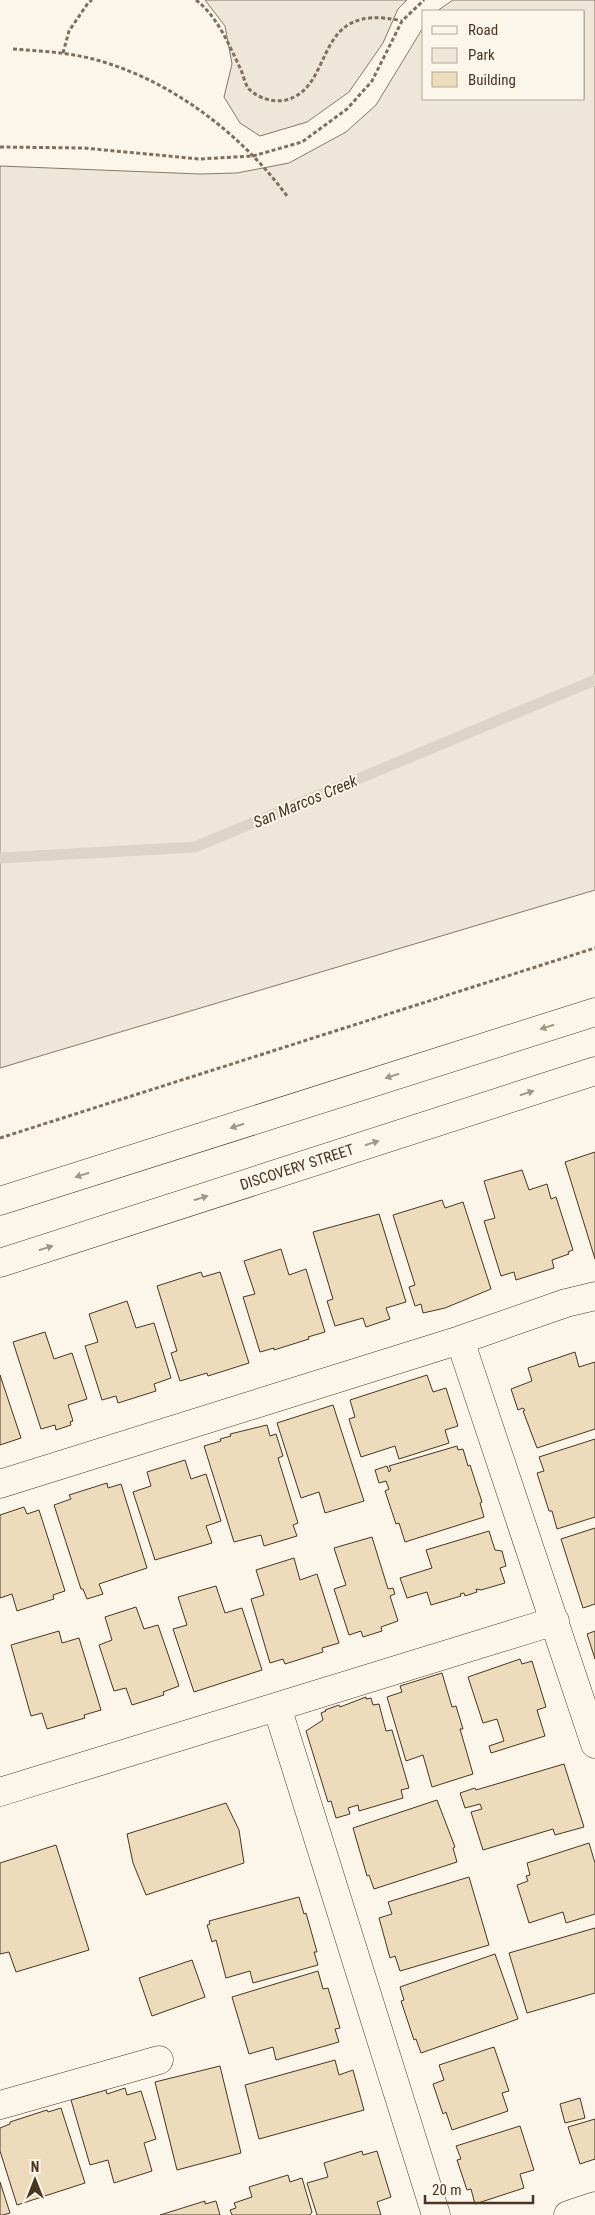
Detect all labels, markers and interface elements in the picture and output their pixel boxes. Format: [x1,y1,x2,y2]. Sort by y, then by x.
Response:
legend [422,10,585,100]
text: Road [468,21,498,39]
text: Park [468,46,495,64]
text: Building [468,71,516,89]
water label: San Marcos Creek [250,771,361,832]
one-way arrow [539,1024,554,1031]
one-way arrow [384,1073,399,1081]
one-way arrow [520,1088,535,1096]
one-way arrow [229,1122,244,1130]
one-way arrow [365,1138,380,1146]
street label: DISCOVERY STREET [238,1140,356,1194]
one-way arrow [75,1172,90,1180]
one-way arrow [194,1194,209,1202]
one-way arrow [39,1243,54,1251]
north arrow [10,2155,60,2205]
text: N [31,2159,39,2175]
scale bar [425,2172,532,2204]
text: 20 m [432,2181,462,2199]

